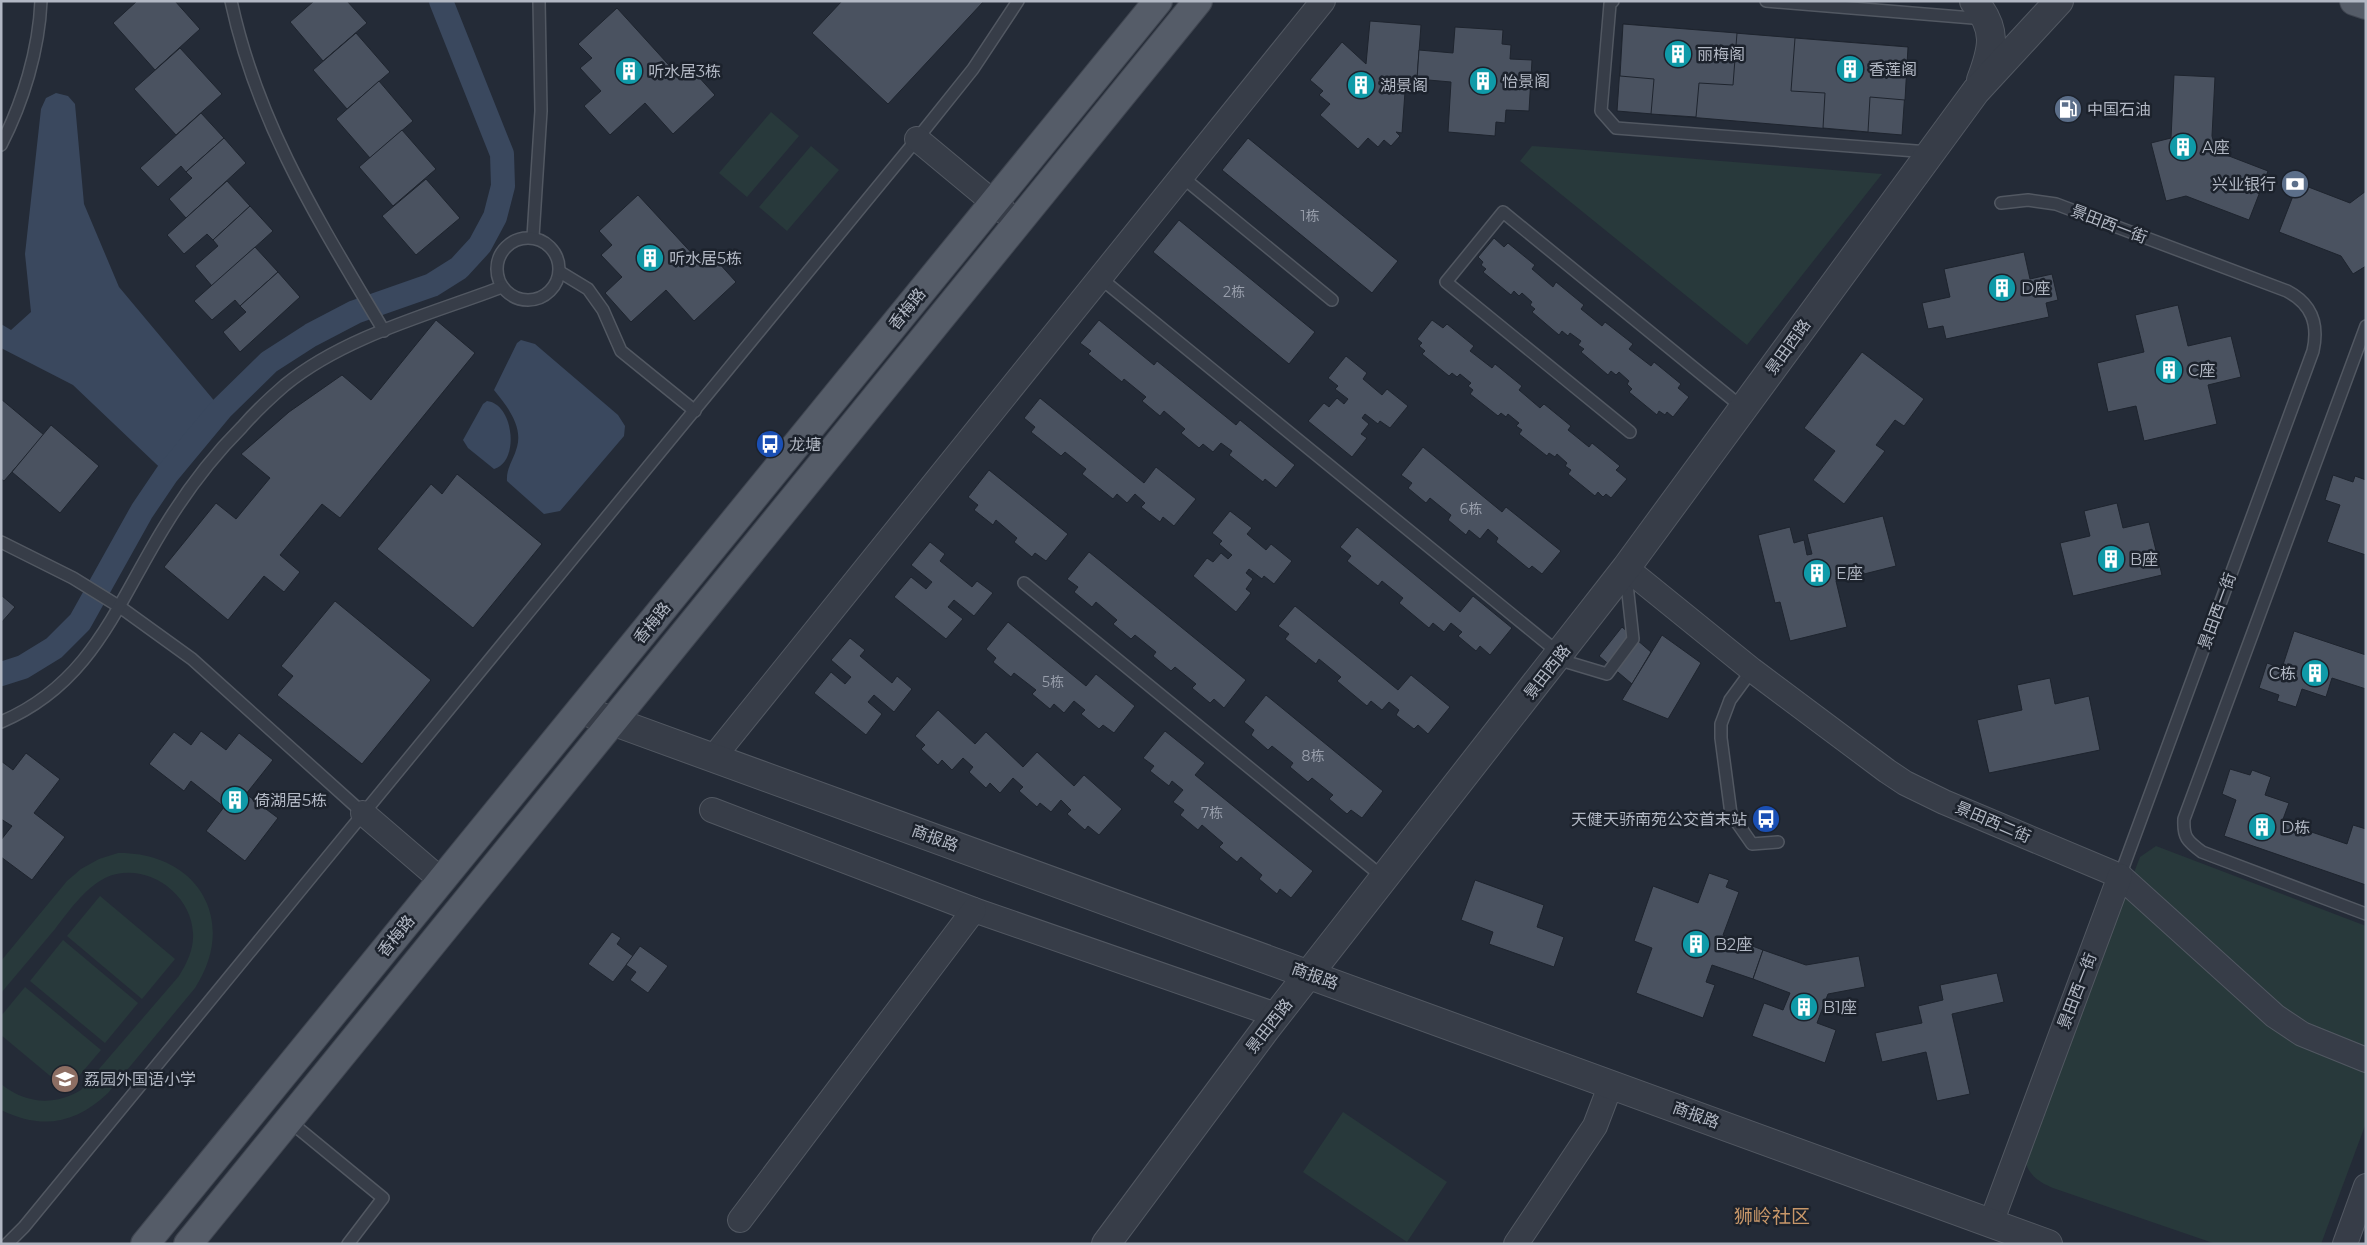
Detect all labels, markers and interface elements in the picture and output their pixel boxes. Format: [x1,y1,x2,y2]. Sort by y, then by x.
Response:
building icon: 丽梅阁 [1663,39,1693,69]
place label: 丽梅阁 [1697,45,1745,64]
building icon: 香莲阁 [1835,54,1865,84]
building icon: 听水居3栋 [614,56,644,86]
place label: 香莲阁 [1869,60,1917,79]
place label: 听水居3栋 [648,62,721,81]
building icon: 怡景阁 [1468,66,1498,96]
building icon: 湖景阁 [1346,70,1376,100]
place label: 怡景阁 [1502,72,1550,91]
place label: 湖景阁 [1380,76,1428,95]
fuel station icon: 中国石油 [2053,94,2083,124]
place label: 中国石油 [2087,100,2151,119]
building icon: A座 [2168,132,2198,162]
place label: A座 [2202,138,2229,157]
bank icon: 兴业银行 [2280,169,2310,199]
place label: 兴业银行 [2212,175,2276,194]
street label: 景田西一街 [2068,201,2150,247]
house number: 1栋 [1300,207,1320,225]
building icon: 听水居5栋 [635,243,665,273]
place label: 听水居5栋 [669,249,742,268]
building icon: D座 [1987,273,2017,303]
place label: D座 [2021,279,2050,298]
house number: 2栋 [1223,283,1245,301]
street label: 香梅路 [885,284,929,334]
street label: 景田西路 [1762,316,1814,378]
building icon: C座 [2154,355,2184,385]
place label: C座 [2188,361,2215,380]
bus stop icon: 龙塘 [755,429,785,459]
place label: 龙塘 [789,435,821,454]
house number: 6栋 [1460,500,1482,518]
building icon: B座 [2096,544,2126,574]
place label: B座 [2130,550,2158,569]
building icon: E座 [1802,558,1832,588]
place label: E座 [1836,564,1863,583]
street label: 景田西一街 [2194,570,2240,652]
street label: 香梅路 [630,598,674,648]
street label: 景田西路 [1520,641,1574,703]
building icon: C栋 [2300,658,2330,688]
place label: C栋 [2269,664,2296,683]
house number: 5栋 [1042,673,1064,691]
house number: 8栋 [1302,747,1324,765]
building icon: 倚湖居5栋 [220,785,250,815]
place label: 倚湖居5栋 [254,791,327,810]
street label: 景田西二街 [1952,798,2034,846]
house number: 7栋 [1201,804,1223,822]
bus stop icon: 天健天骄南苑公交首末站 [1751,804,1781,834]
place label: 天健天骄南苑公交首末站 [1571,810,1747,829]
building icon: D栋 [2247,812,2277,842]
place label: D栋 [2281,818,2310,837]
street label: 商报路 [909,821,961,855]
street label: 香梅路 [374,911,418,961]
building icon: B2座 [1681,929,1711,959]
place label: B2座 [1715,935,1752,954]
street label: 景田西一街 [2054,950,2100,1032]
street label: 商报路 [1289,959,1341,993]
building icon: B1座 [1789,992,1819,1022]
street label: 景田西路 [1242,995,1296,1057]
place label: B1座 [1823,998,1857,1017]
school or university icon: 荔园外国语小学 [50,1064,80,1094]
place label: 荔园外国语小学 [84,1070,196,1089]
street label: 商报路 [1670,1098,1722,1132]
district label: 狮岭社区 [1734,1205,1810,1228]

